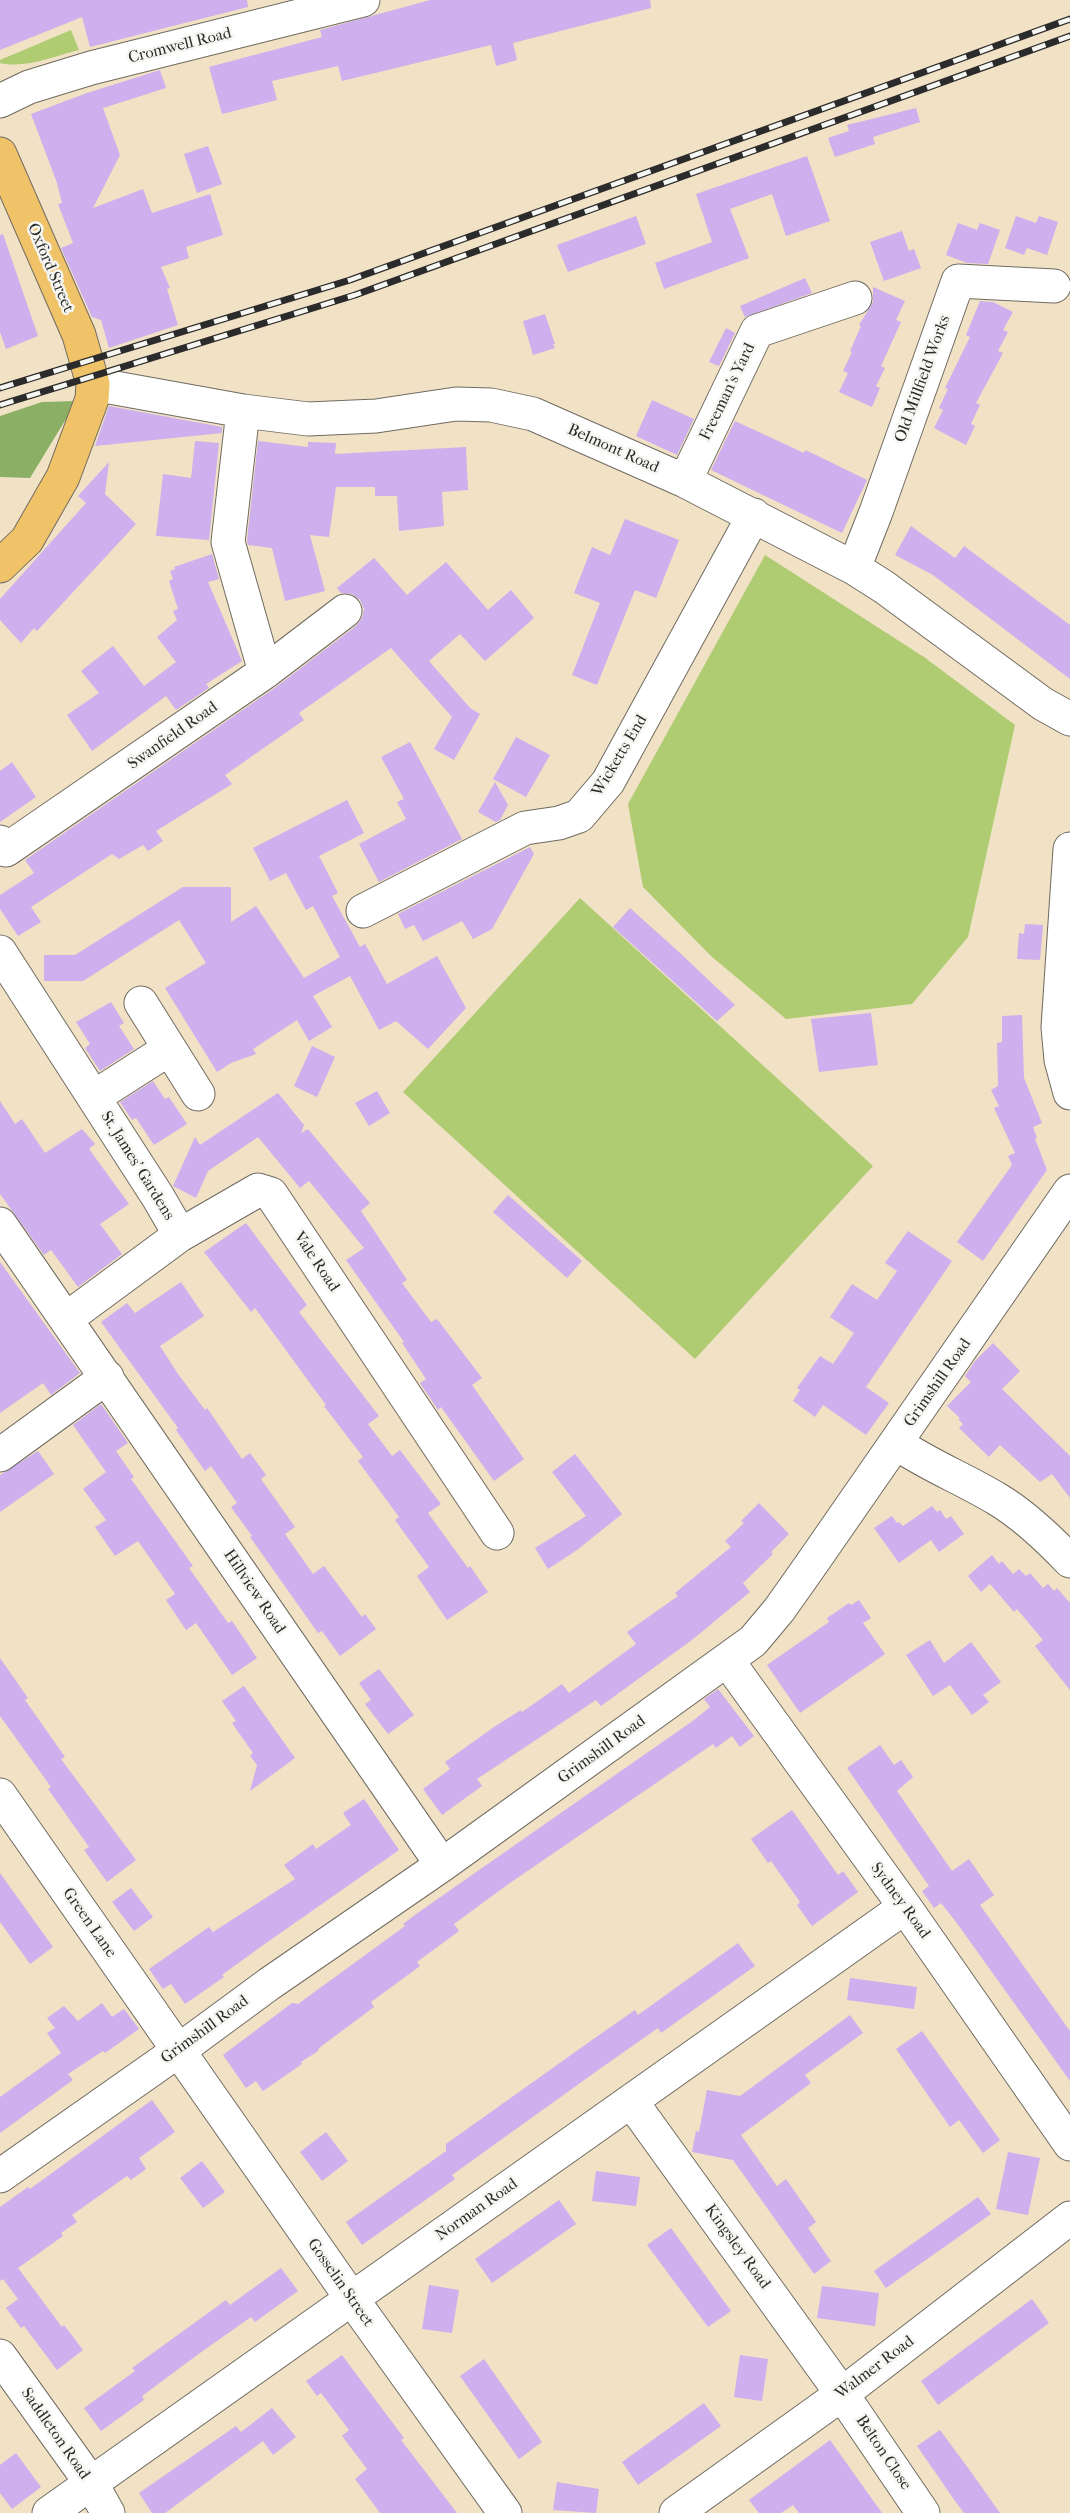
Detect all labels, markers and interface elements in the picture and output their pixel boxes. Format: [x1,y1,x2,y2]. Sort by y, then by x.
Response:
street label: Cromwell Road [126,24,234,68]
street label: Oxford Street [23,221,77,315]
street label: Old Millfield Works [891,313,955,445]
street label: Freeman's Yard [696,340,760,444]
street label: Belmont Road [564,420,662,478]
street label: Swanfield Road [124,698,222,774]
street label: Wicketts End [588,712,652,800]
street label: St. James' Gardens [96,1108,178,1224]
street label: Vale Road [289,1228,343,1296]
street label: Grimshill Road [900,1335,976,1431]
street label: Hillview Road [219,1546,289,1638]
street label: Grimshill Road [554,1712,650,1788]
street label: Sydney Road [866,1859,934,1943]
street label: Green Lane [58,1884,120,1962]
street label: Grimshill Road [157,1992,253,2068]
street label: Norman Road [432,2175,522,2245]
street label: Kingsley Road [700,2201,774,2293]
street label: Gosselin Street [303,2235,377,2331]
street label: Walmer Road [832,2332,918,2404]
street label: Saddleton Road [16,2385,94,2483]
street label: Belton Close [851,2412,915,2494]

